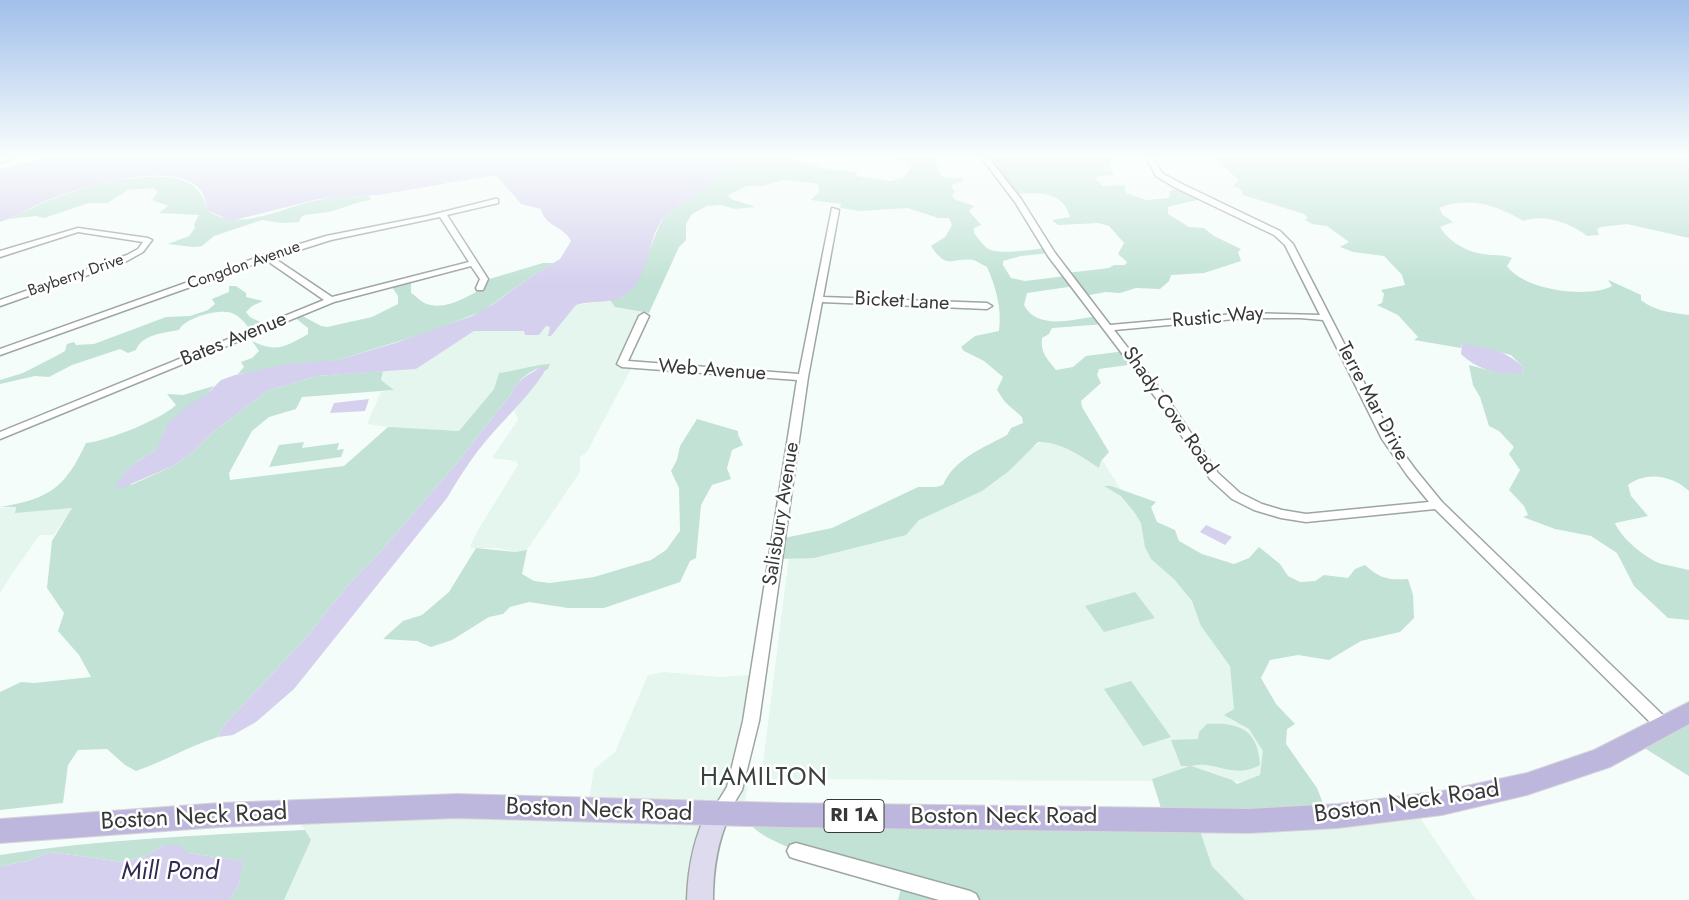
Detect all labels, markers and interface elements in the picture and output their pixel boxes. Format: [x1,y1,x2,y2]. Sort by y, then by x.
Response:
street label: Congdon Avenue [185,238,303,294]
street label: Bayberry Drive [26,251,126,301]
street label: Bicket Lane [854,288,950,316]
street label: Rustic Way [1171,302,1265,334]
street label: Bates Avenue [177,308,291,372]
street label: Terre Mar Drive [1331,339,1413,465]
street label: Shady Cove Road [1116,343,1222,479]
street label: Web Avenue [657,355,767,387]
street label: Salisbury Avenue [759,441,805,587]
district label: HAMILTON [699,764,829,794]
street label: Boston Neck Road [1313,776,1501,830]
street label: Boston Neck Road [505,793,693,829]
street label: Boston Neck Road [100,799,288,837]
road number: RI 1A [824,799,884,832]
street label: Boston Neck Road [911,803,1097,831]
water label: Mill Pond [122,858,218,888]

